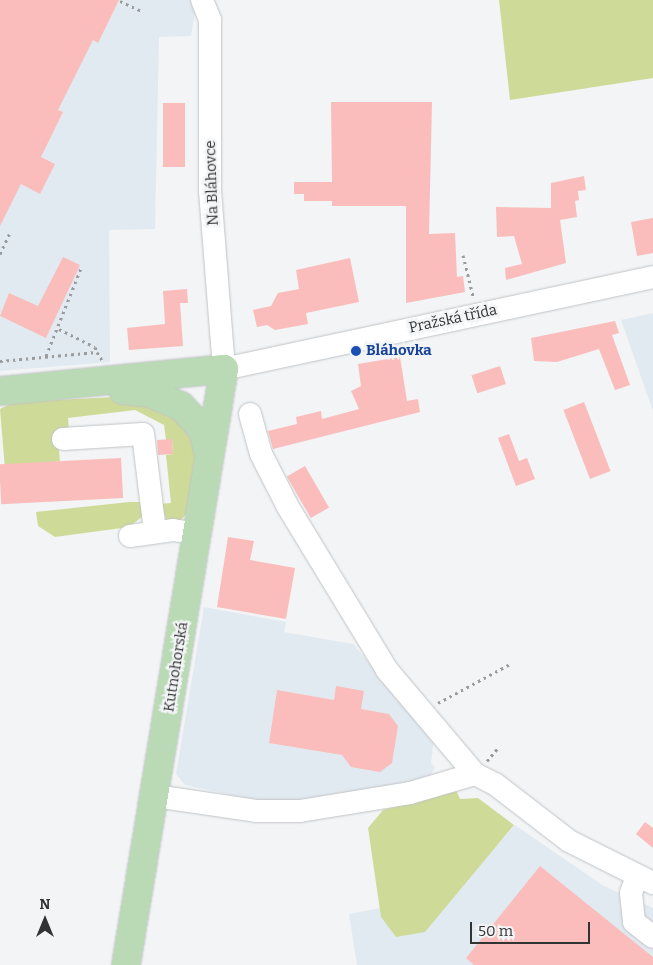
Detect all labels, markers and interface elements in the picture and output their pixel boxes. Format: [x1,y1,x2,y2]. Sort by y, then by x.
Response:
street label: Na Bláhovce [202,140,222,226]
street label: Pražská třída [407,301,499,337]
place label: Bláhovka [366,342,432,360]
marker: Bláhovka [350,345,362,357]
street label: Kutnohorská [160,621,192,713]
north arrow [20,895,70,945]
text: N [40,896,50,913]
scale bar [473,912,593,944]
text: 50 m [478,922,513,940]

